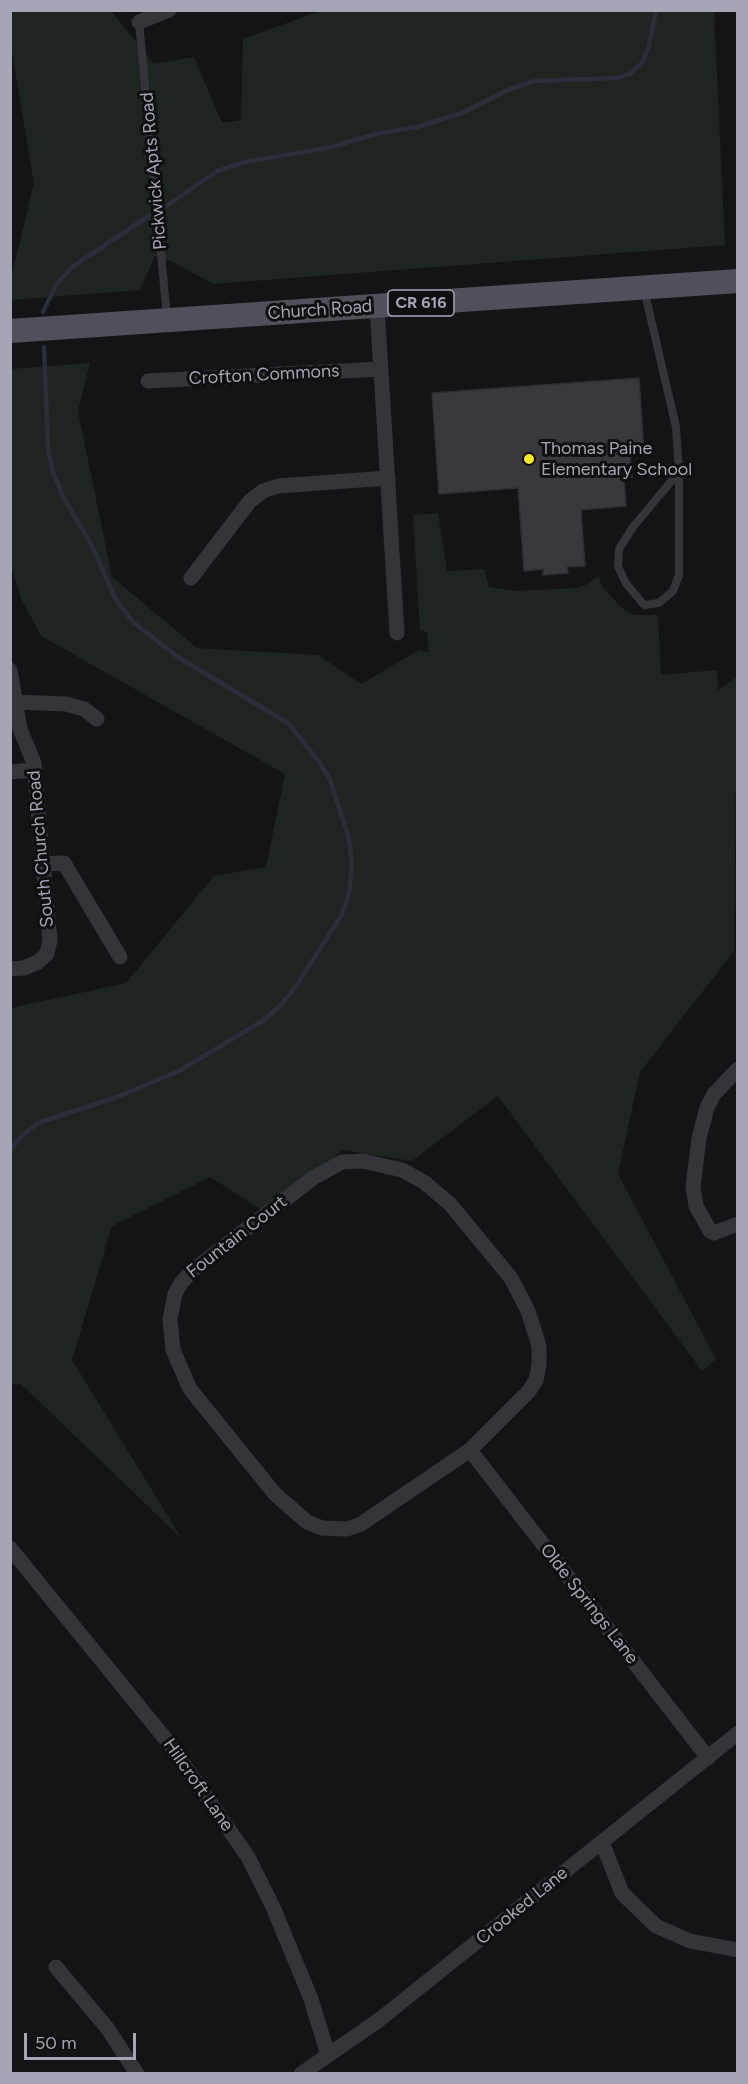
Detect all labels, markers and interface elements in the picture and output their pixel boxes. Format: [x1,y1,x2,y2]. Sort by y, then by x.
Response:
street label: Pickwick Apts Road [136,91,172,251]
road number: CR 616 [388,290,454,316]
street label: Church Road [267,296,373,324]
street label: Crofton Commons [188,360,340,390]
place label: Thomas Paine Elementary School [541,438,692,480]
marker: Thomas Paine Elementary School [522,452,536,466]
street label: South Church Road [23,770,59,928]
street label: Fountain Court [183,1191,291,1283]
street label: Olde Springs Lane [535,1540,643,1668]
street label: Hillcroft Lane [158,1734,238,1836]
street label: Crooked Lane [472,1862,572,1950]
scale bar [27,2021,140,2059]
text: 50 m [35,2032,77,2054]

